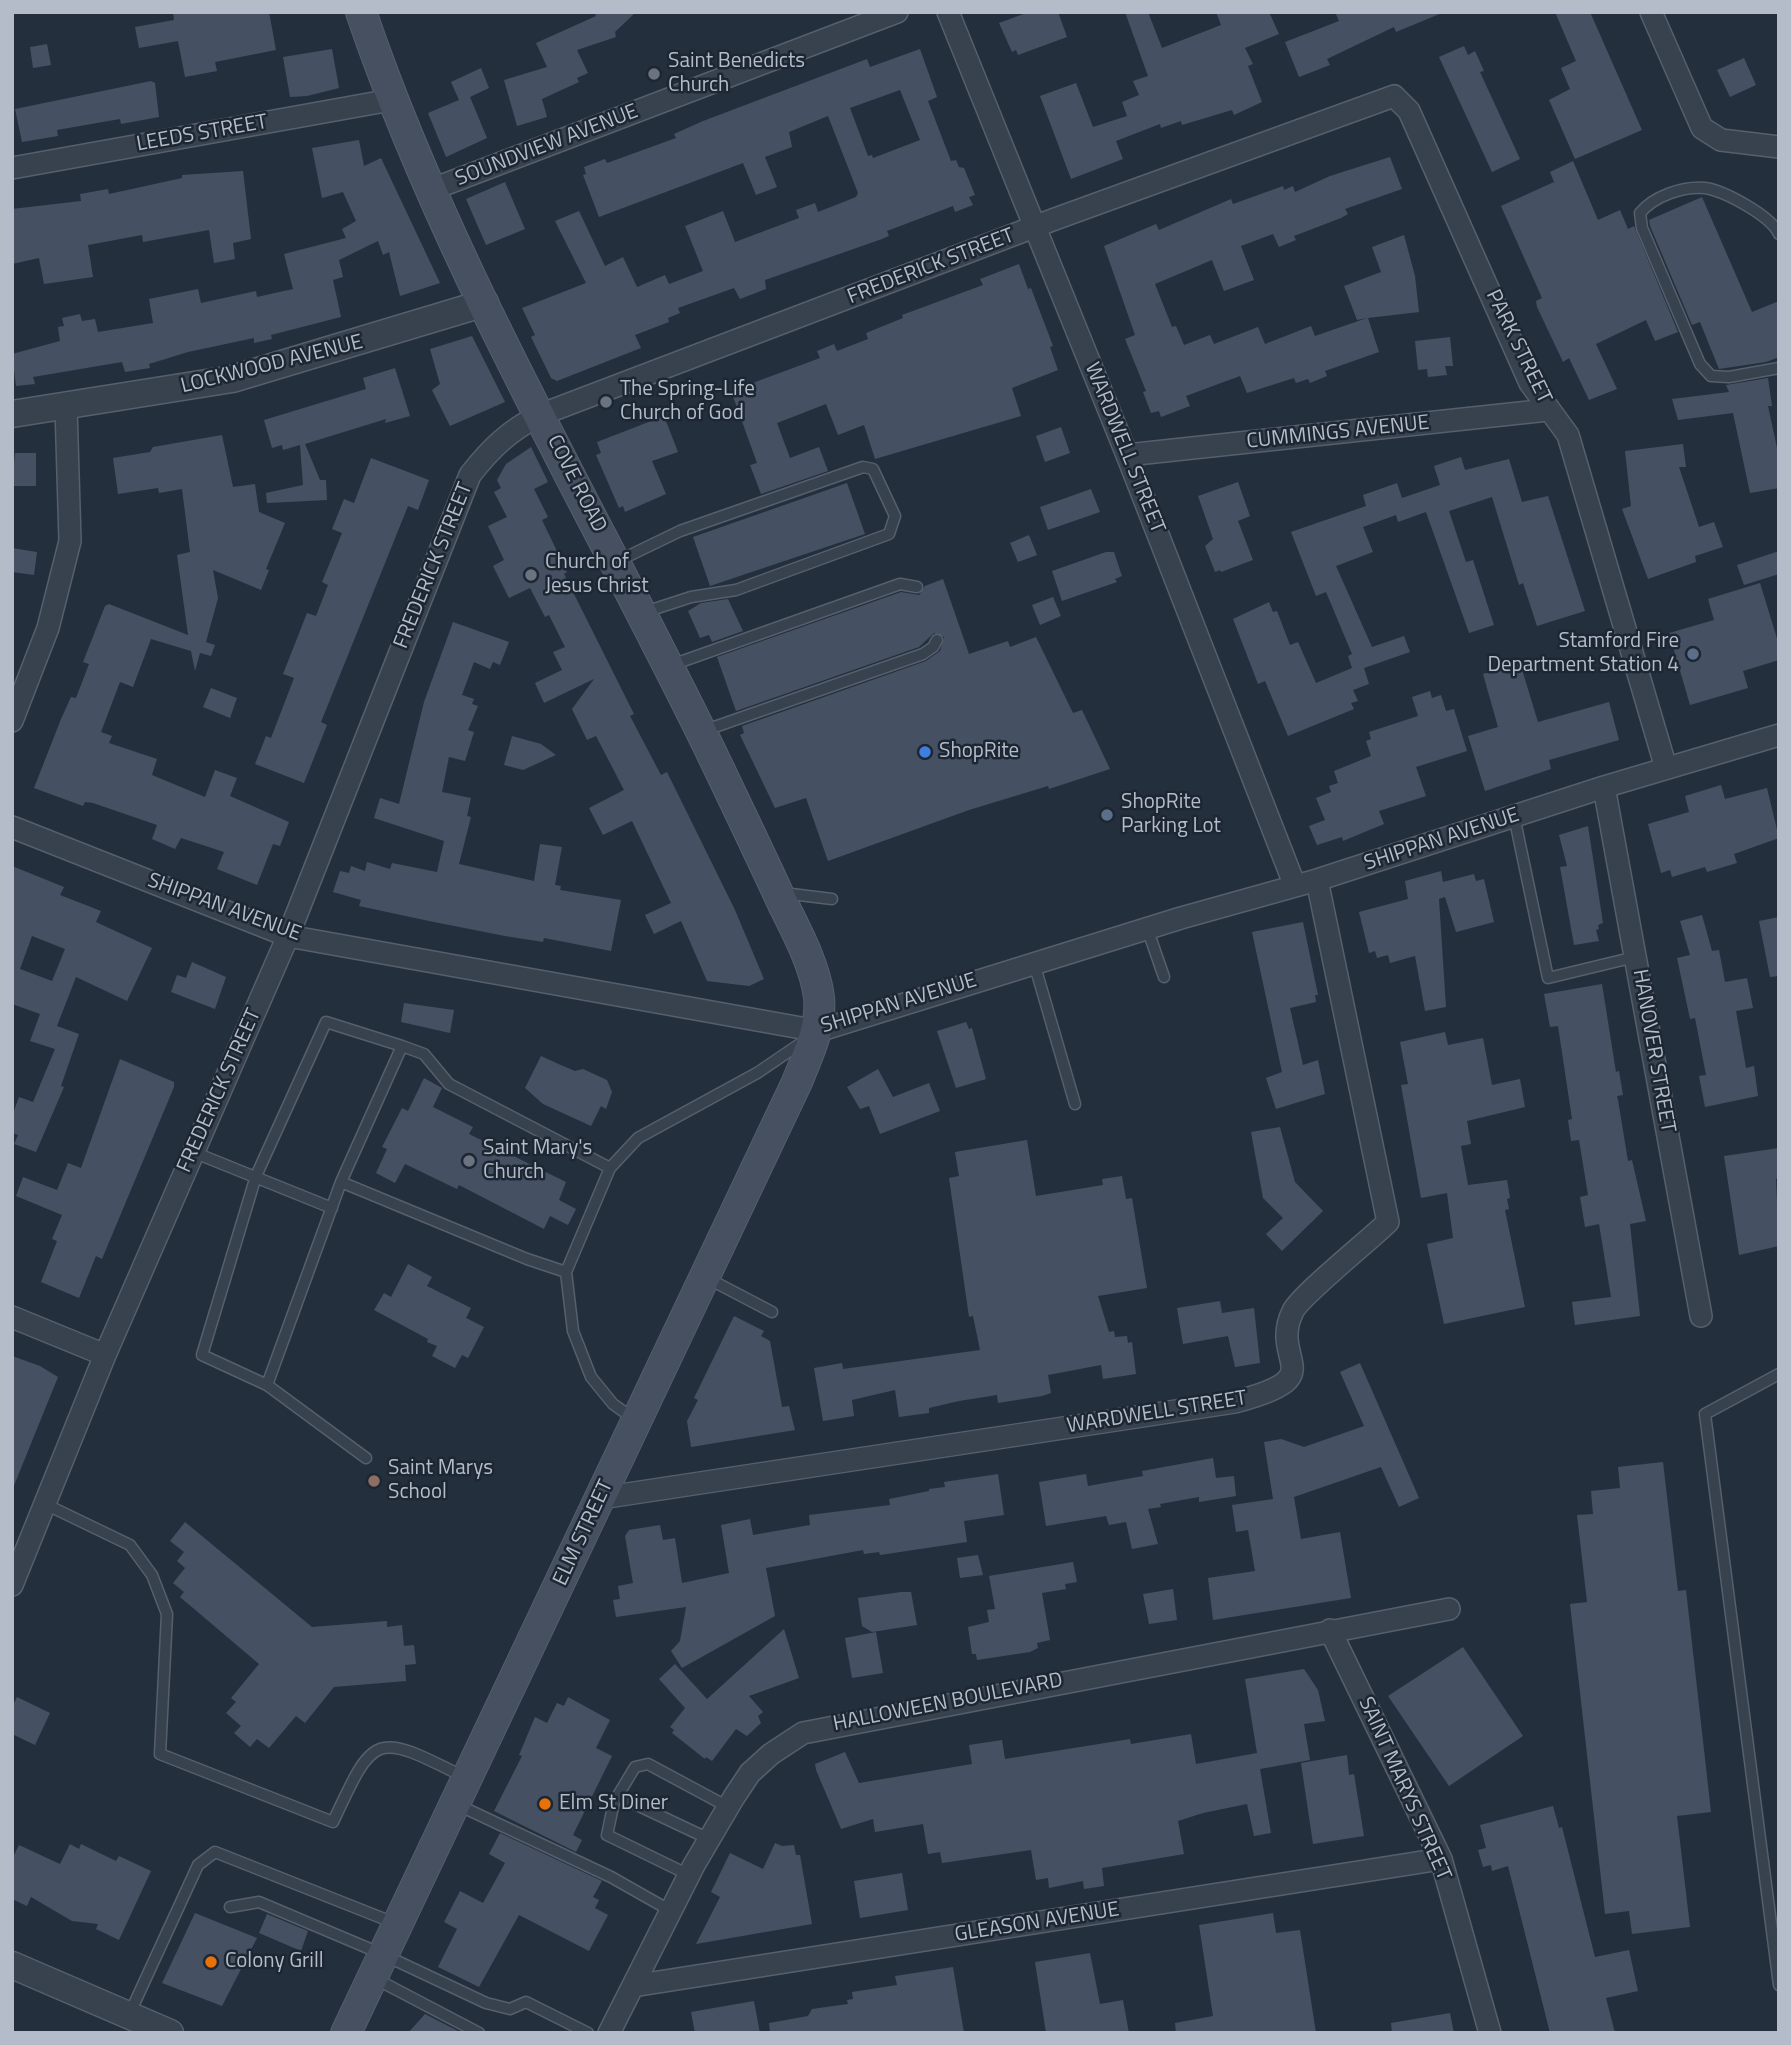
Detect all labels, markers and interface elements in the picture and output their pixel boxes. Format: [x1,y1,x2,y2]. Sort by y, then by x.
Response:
place label: Saint Benedicts Church [668,49,805,99]
marker: Saint Benedicts Church [646,66,662,82]
street label: SOUNDVIEW AVENUE [452,100,642,192]
street label: LEEDS STREET [135,110,269,158]
street label: FREDERICK STREET [844,224,1018,310]
street label: PARK STREET [1480,286,1556,408]
street label: LOCKWOOD AVENUE [178,330,366,400]
street label: WARDWELL STREET [1078,359,1170,537]
place label: The Spring-Life Church of God [620,377,755,427]
marker: The Spring-Life Church of God [598,394,614,410]
street label: CUMMINGS AVENUE [1245,411,1431,455]
street label: COVE ROAD [541,431,611,537]
street label: FREDERICK STREET [389,479,479,653]
place label: Church of Jesus Christ [545,550,649,600]
marker: Church of Jesus Christ [523,567,539,583]
place label: Stamford Fire Department Station 4 [1487,629,1679,679]
marker: Stamford Fire Department Station 4 [1685,646,1701,662]
place label: ShopRite [939,739,1019,765]
marker: ShopRite [917,744,933,760]
place label: ShopRite Parking Lot [1121,790,1221,840]
street label: SHIPPAN AVENUE [1361,803,1523,877]
marker: ShopRite Parking Lot [1099,807,1115,823]
street label: SHIPPAN AVENUE [144,869,304,947]
street label: HANOVER STREET [1626,967,1680,1135]
street label: SHIPPAN AVENUE [818,968,980,1040]
street label: FREDERICK STREET [173,1005,267,1177]
place label: Saint Mary's Church [483,1136,592,1186]
marker: Saint Mary's Church [461,1153,477,1169]
street label: WARDWELL STREET [1065,1386,1249,1440]
place label: Saint Marys School [388,1456,493,1506]
marker: Saint Marys School [366,1473,382,1489]
street label: ELM STREET [549,1476,619,1590]
street label: HALLOWEEN BOULEVARD [831,1668,1065,1738]
street label: SAINT MARYS STREET [1352,1693,1456,1885]
place label: Elm St Diner [559,1791,668,1817]
marker: Elm St Diner [537,1796,553,1812]
street label: GLEASON AVENUE [953,1898,1121,1948]
place label: Colony Grill [225,1949,324,1975]
marker: Colony Grill [203,1954,219,1970]

